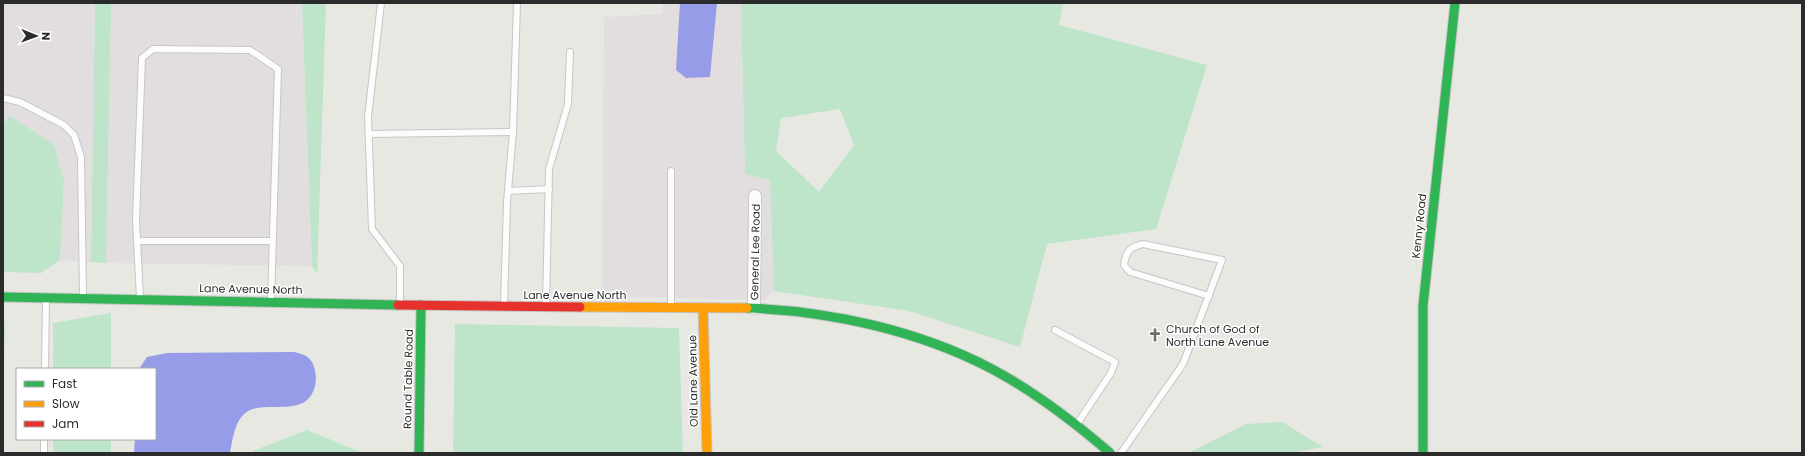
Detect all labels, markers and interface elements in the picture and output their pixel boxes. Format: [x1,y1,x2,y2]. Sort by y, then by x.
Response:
north arrow [16,16,56,56]
text: N [38,32,54,40]
street label: Kenny Road [1408,193,1430,259]
street label: General Lee Road [746,204,764,300]
street label: Lane Avenue North [199,280,303,298]
street label: Lane Avenue North [523,287,627,303]
place label: Church of God of North Lane Avenue [1166,321,1269,350]
church icon: Church of God of North Lane Avenue [1147,327,1163,343]
street label: Round Table Road [399,329,417,429]
street label: Old Lane Avenue [684,335,702,427]
legend [16,368,156,440]
text: Fast [52,375,77,392]
text: Slow [52,395,80,412]
text: Jam [52,415,79,432]

